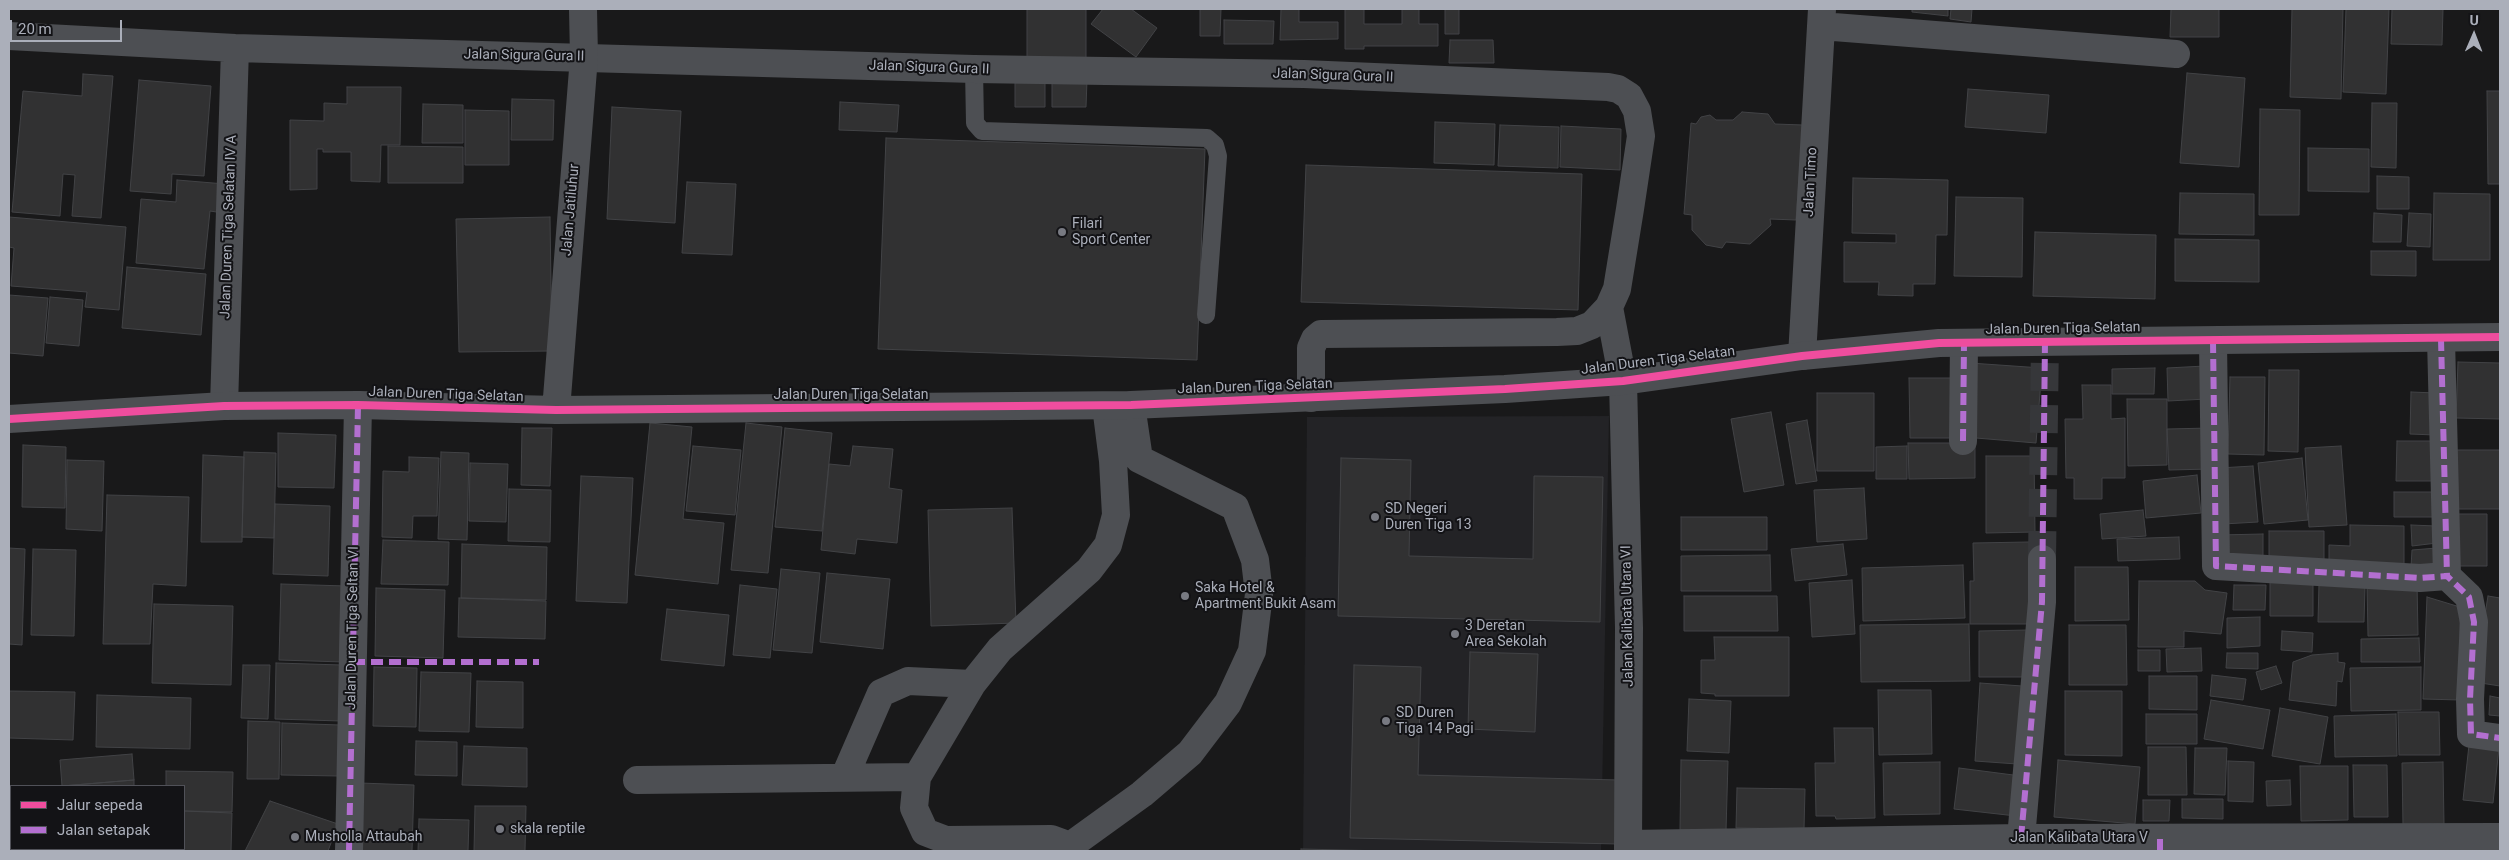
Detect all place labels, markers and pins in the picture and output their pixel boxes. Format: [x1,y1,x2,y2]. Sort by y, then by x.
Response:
place label: Filari Sport Center [1072,216,1150,248]
marker: Filari Sport Center [1056,226,1068,238]
place label: SD Negeri Duren Tiga 13 [1385,501,1472,534]
marker: SD Negeri Duren Tiga 13 [1369,511,1381,523]
place label: Saka Hotel & Apartment Bukit Asam [1195,580,1336,612]
marker: Saka Hotel & Apartment Bukit Asam [1179,590,1191,602]
place label: 3 Deretan Area Sekolah [1465,618,1547,650]
marker: 3 Deretan Area Sekolah [1449,628,1461,640]
place label: SD Duren Tiga 14 Pagi [1396,705,1474,738]
marker: SD Duren Tiga 14 Pagi [1380,715,1392,727]
place label: skala reptile [510,821,585,837]
marker: skala reptile [494,823,506,835]
place label: Musholla Attaubah [305,829,422,845]
marker: Musholla Attaubah [289,831,301,843]

